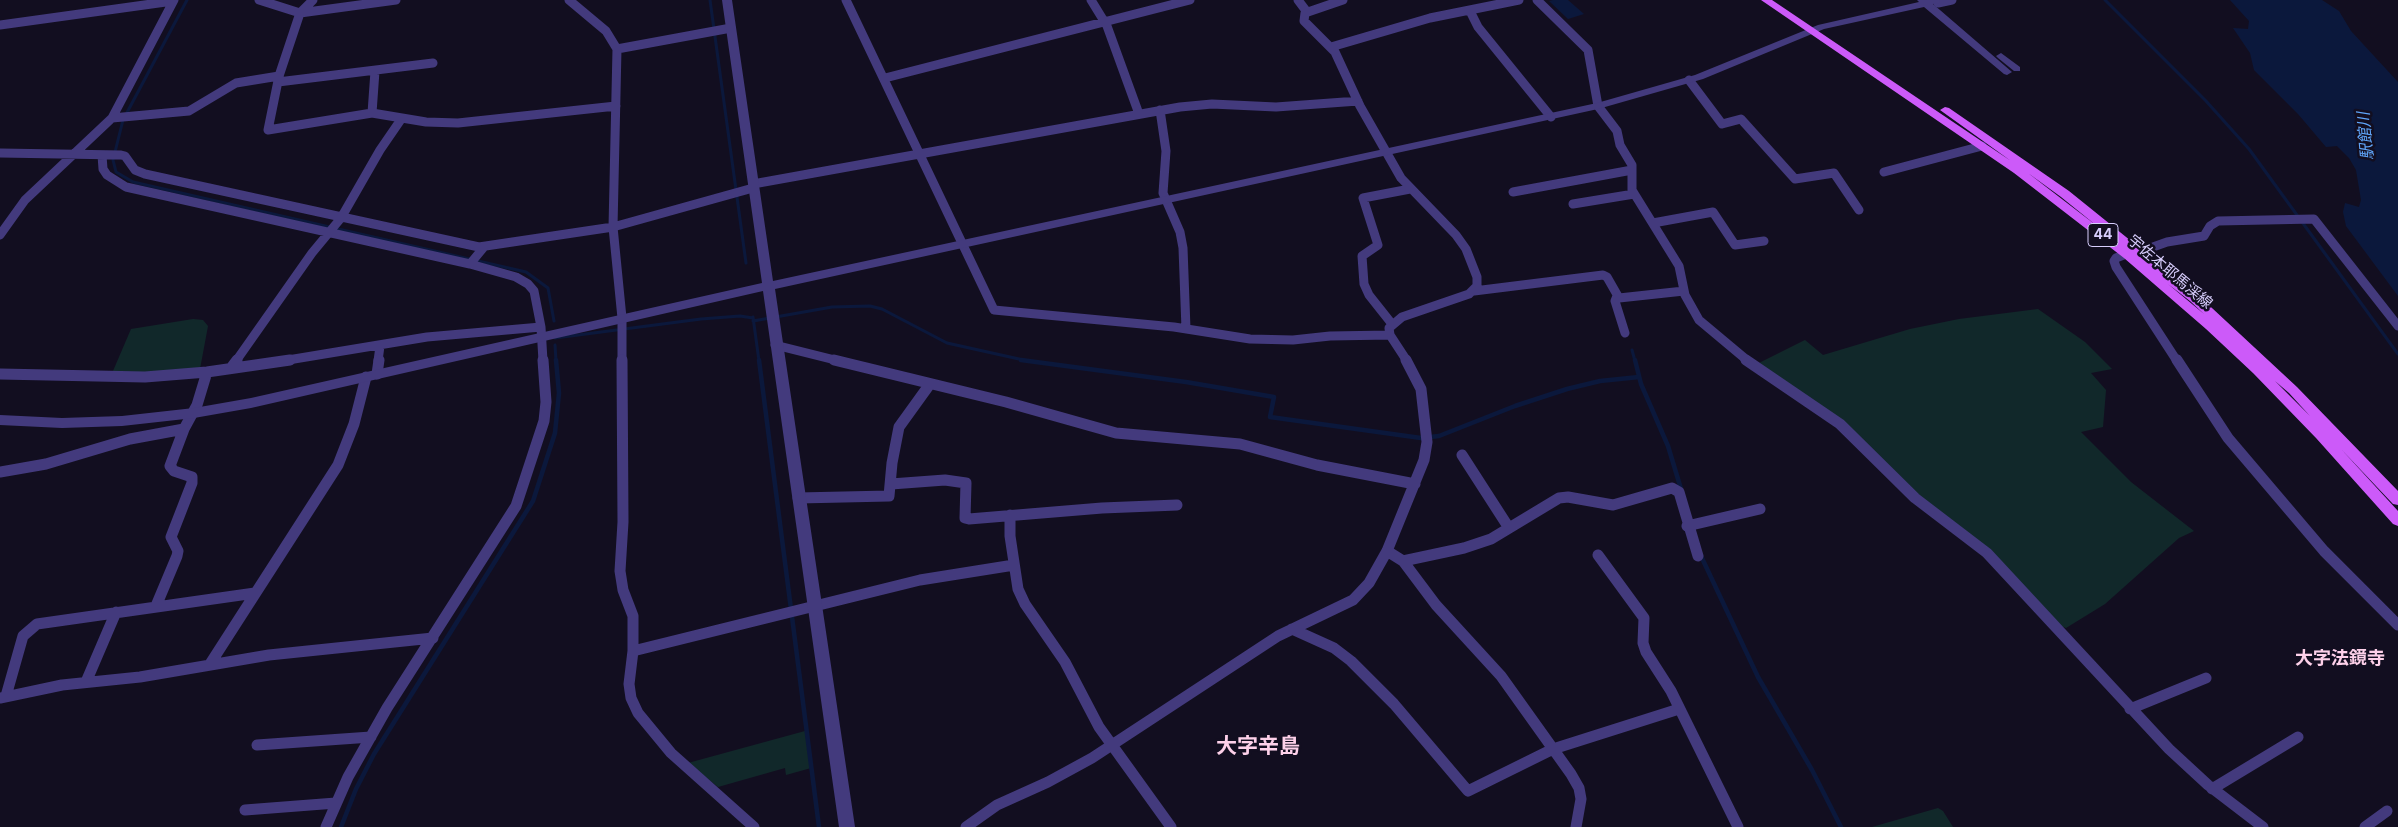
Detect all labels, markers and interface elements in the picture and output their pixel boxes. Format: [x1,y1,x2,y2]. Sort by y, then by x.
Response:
water label: 駅館川 [2354,111,2378,161]
road number: 44 [2088,224,2118,246]
street label: 宇佐本耶馬渓線 [2124,231,2216,313]
district label: 大字法鏡寺 [2295,648,2385,670]
district label: 大字辛島 [1216,734,1300,760]

